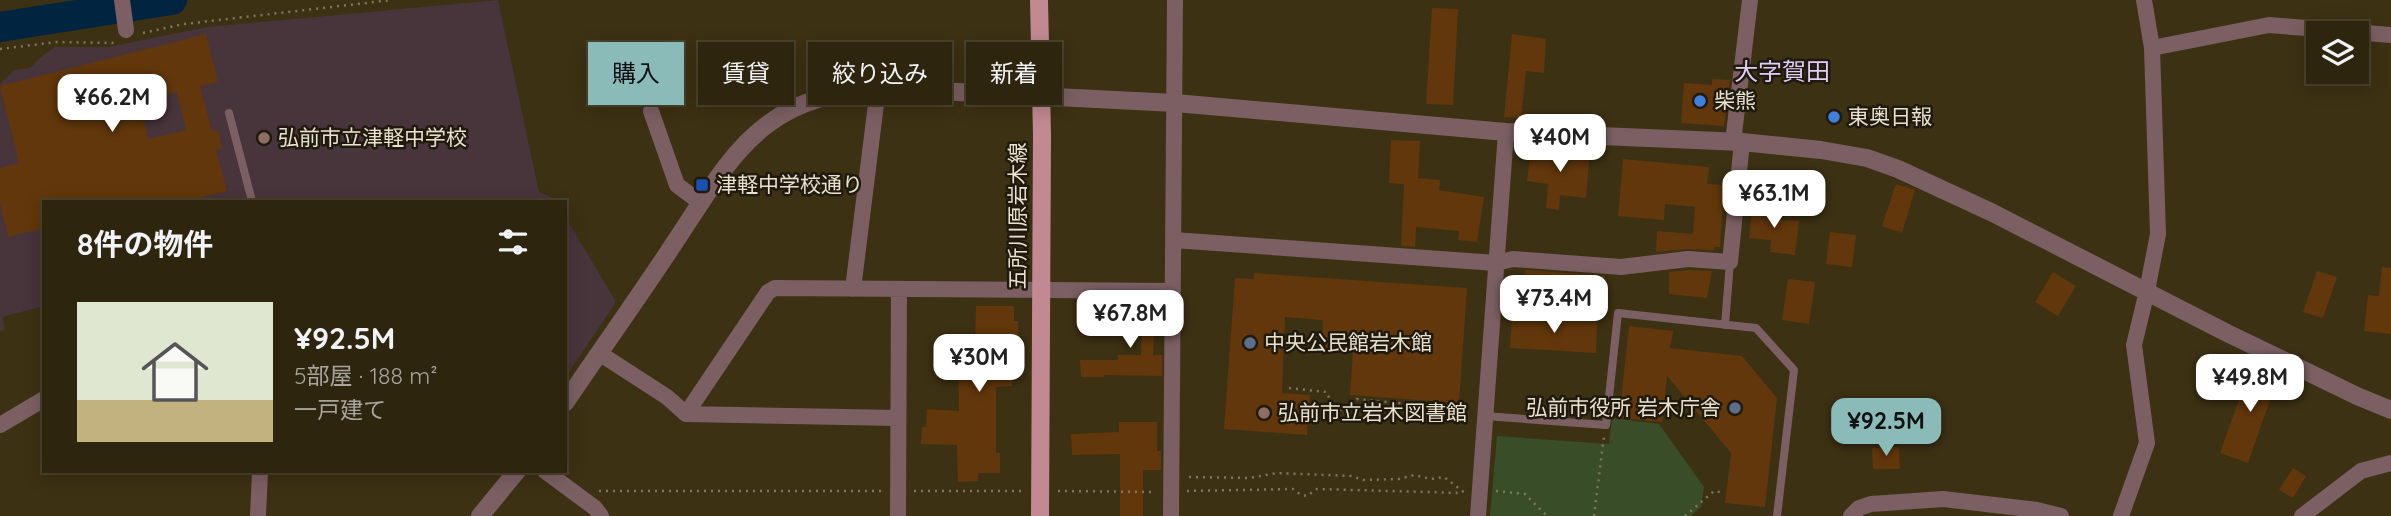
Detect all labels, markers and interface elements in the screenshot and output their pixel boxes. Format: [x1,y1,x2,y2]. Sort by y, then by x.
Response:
map controls [2306,21,2369,84]
button: layers [2306,21,2369,84]
chip: 購入 [588,42,684,105]
chip: 賃貸 [698,42,794,105]
chip: 絞り込み [808,42,952,105]
chip: 新着 [966,42,1062,105]
district label: 大字賀田 [1734,56,1830,86]
pin: ¥66.2M [55,74,169,134]
text: ¥66.2M [74,82,150,111]
place label: 柴熊 [1714,87,1756,113]
marker: 柴熊 [1692,93,1708,109]
place label: 東奥日報 [1848,103,1932,129]
marker: 東奥日報 [1826,109,1842,125]
pin: ¥40M [1519,114,1601,174]
text: ¥40M [1530,122,1590,151]
place label: 弘前市立津軽中学校 [278,124,467,150]
marker: 弘前市立津軽中学校 [256,130,272,146]
street label: 五所川原岩木線 [1004,143,1030,290]
pin: ¥63.1M [1717,170,1831,230]
place label: 津軽中学校通り [716,171,863,197]
marker: 津軽中学校通り [694,177,710,193]
text: ¥63.1M [1738,178,1810,207]
icon: filters [494,223,532,261]
text: 8件の物件 [77,225,213,263]
pin: ¥73.4M [1497,276,1611,335]
text: ¥73.4M [1516,283,1592,312]
pin: ¥67.8M [1073,290,1187,350]
text: ¥67.8M [1093,298,1167,327]
text: ¥92.5M [294,319,395,357]
place label: 中央公民館岩木館 [1264,329,1432,355]
icon: home [133,330,217,414]
pin: ¥30M [938,334,1020,394]
marker: 中央公民館岩木館 [1242,335,1258,351]
text: ¥30M [949,342,1009,371]
pin: ¥49.8M [2193,354,2307,414]
text: 5部屋 · 188 m² [294,361,437,390]
text: ¥49.8M [2212,362,2288,391]
place label: 弘前市役所 岩木庁舎 [1526,394,1721,420]
text: 一戸建て [294,395,386,424]
pin: ¥92.5M [1829,398,1943,458]
place label: 弘前市立岩木図書館 [1278,399,1467,425]
marker: 弘前市役所 岩木庁舎 [1727,400,1743,416]
marker: 弘前市立岩木図書館 [1256,405,1272,421]
text: ¥92.5M [1847,406,1925,435]

